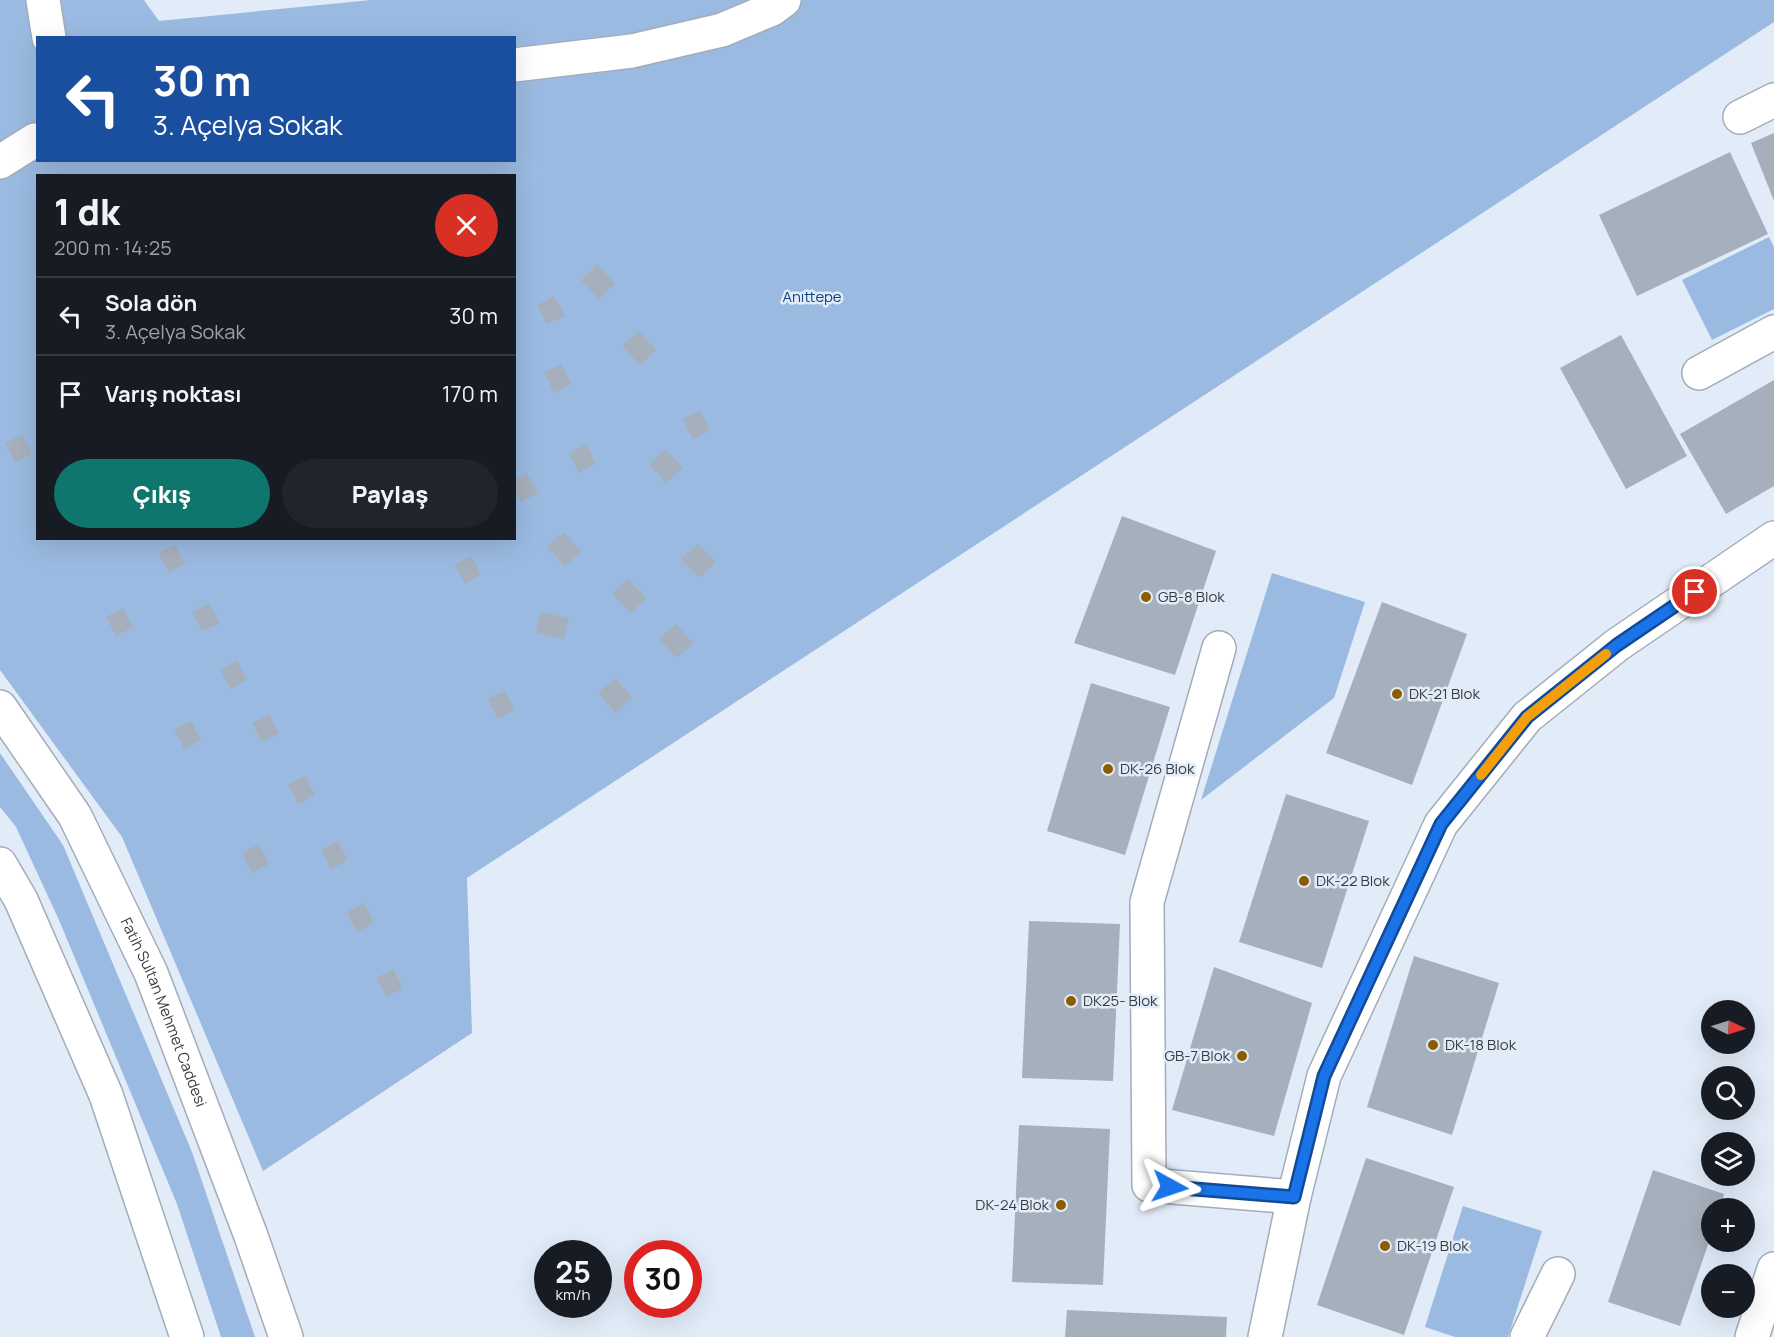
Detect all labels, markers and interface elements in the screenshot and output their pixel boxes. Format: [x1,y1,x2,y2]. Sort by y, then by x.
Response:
text: 30 m [153,51,251,109]
icon: left [54,60,132,138]
text: 3. Açelya Sokak [153,106,342,143]
text: 1 dk [54,187,120,236]
button: close [435,194,498,257]
text: 200 m · 14:25 [54,234,172,261]
park label: Anıttepe [782,286,842,307]
text: Sola dön [105,288,197,318]
icon: left [54,300,87,333]
text: 30 m [449,301,498,331]
text: 3. Açelya Sokak [105,318,245,345]
icon: arrive [54,378,87,411]
text: Varış noktası [105,379,241,409]
text: 170 m [442,379,498,409]
button: Çıkış [54,459,270,528]
button: Paylaş [282,459,498,528]
pin [1669,566,1720,617]
icon: arrive [1678,575,1711,608]
place label: GB-8 Blok [1158,586,1225,607]
marker: GB-8 Blok [1139,590,1153,604]
place label: DK-21 Blok [1409,683,1480,704]
marker: DK-21 Blok [1390,687,1404,701]
place label: DK-26 Blok [1120,758,1195,779]
marker: DK-26 Blok [1101,762,1115,776]
place label: DK-22 Blok [1316,870,1390,891]
marker: DK-22 Blok [1297,874,1311,888]
street label: Fatih Sultan Mehmet Caddesi [116,914,212,1110]
place label: DK25- Blok [1083,990,1158,1011]
marker: DK25- Blok [1064,994,1078,1008]
north arrow [1701,1000,1755,1054]
map controls [1701,1000,1755,1318]
place label: DK-18 Blok [1445,1034,1517,1055]
marker: DK-18 Blok [1426,1038,1440,1052]
place label: GB-7 Blok [1164,1045,1231,1066]
marker: GB-7 Blok [1235,1049,1249,1063]
button: search [1701,1066,1755,1120]
button: layers [1701,1132,1755,1186]
position arrow [1138,1155,1202,1219]
place label: DK-24 Blok [975,1194,1050,1215]
marker: DK-24 Blok [1054,1198,1068,1212]
button: + [1701,1198,1755,1252]
place label: DK-19 Blok [1397,1235,1469,1256]
marker: DK-19 Blok [1378,1239,1392,1253]
speed limit sign: 30 [624,1240,702,1318]
text: 25 [555,1251,591,1292]
button: − [1701,1264,1755,1318]
text: km/h [556,1284,590,1305]

